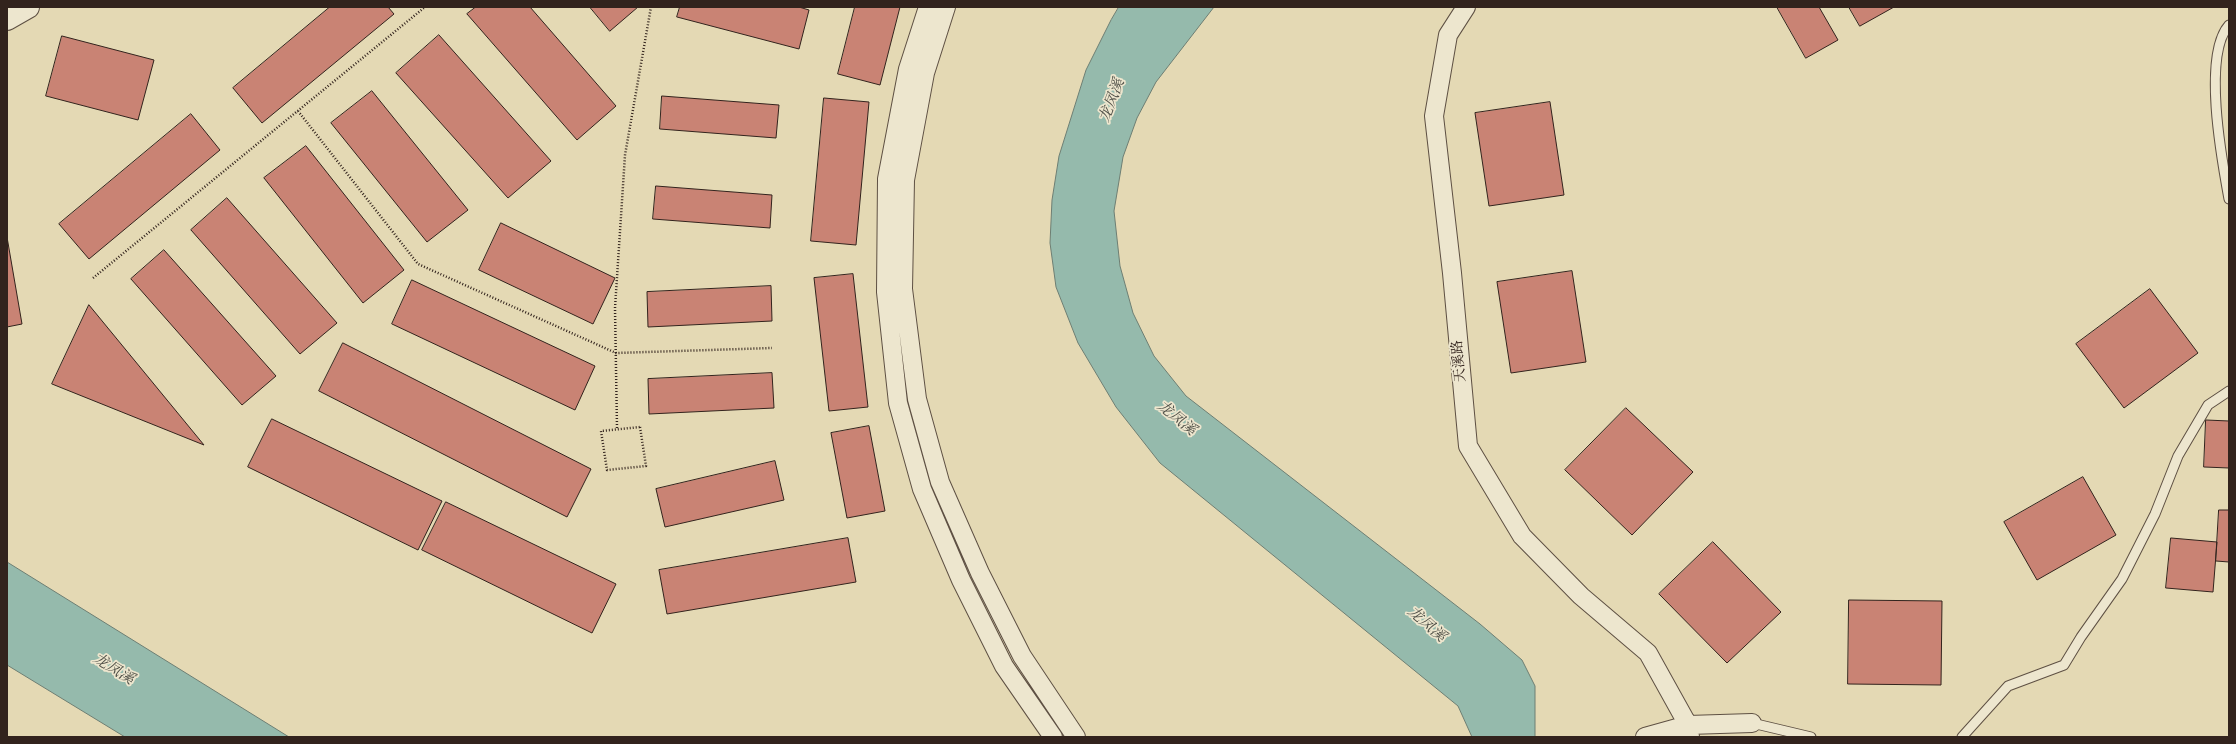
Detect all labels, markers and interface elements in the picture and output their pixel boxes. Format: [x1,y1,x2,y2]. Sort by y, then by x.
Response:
water label: 龙凤溪 [1097,77,1129,125]
street label: 天溪路 [1450,339,1470,383]
water label: 龙凤溪 [1153,398,1199,440]
water label: 龙凤溪 [1403,603,1449,647]
water label: 龙凤溪 [89,650,137,690]

